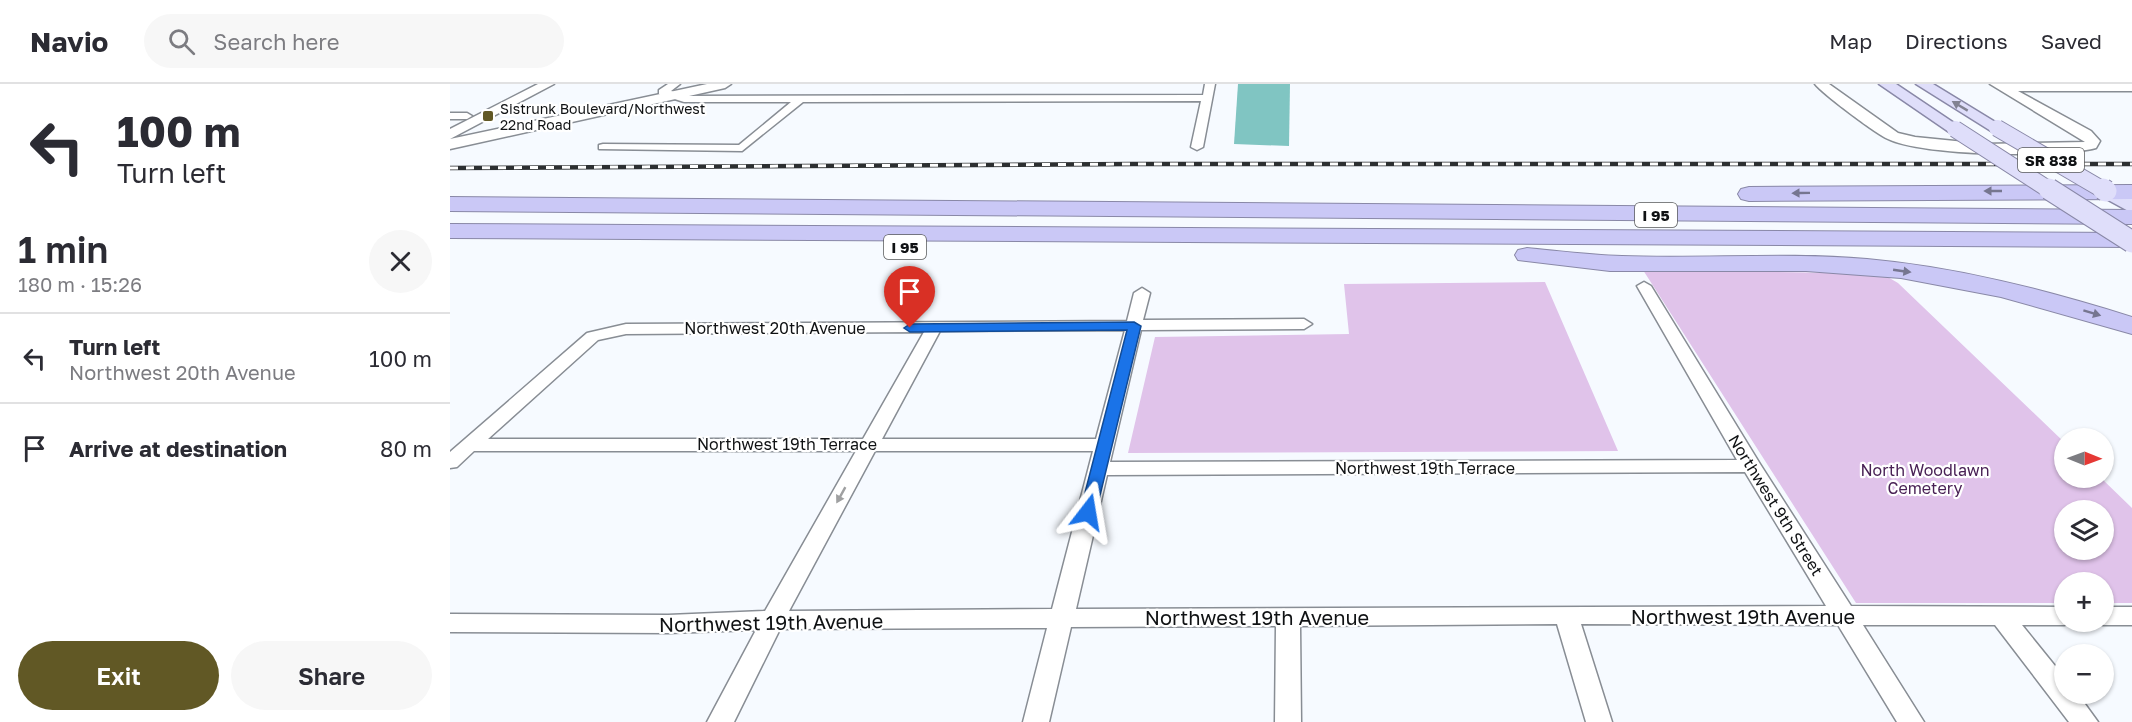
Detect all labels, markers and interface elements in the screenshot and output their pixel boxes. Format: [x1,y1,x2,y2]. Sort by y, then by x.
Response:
search box [144,14,564,68]
text: Navio [30,25,108,58]
icon: search [165,25,198,58]
text: Search here [213,28,339,55]
text: Map [1829,28,1872,54]
text: Directions [1905,28,2008,54]
text: Saved [2041,28,2102,54]
place label: Sistrunk Boulevard/Northwest 22nd Road [500,100,705,133]
one-way arrow [1952,101,1968,112]
text: 100 m [117,106,240,156]
icon: left [18,108,96,186]
marker: Sistrunk Boulevard/Northwest 22nd Road [481,109,495,123]
road number: SR 838 [2018,148,2084,172]
text: Turn left [117,157,226,189]
one-way arrow [1984,186,2003,196]
one-way arrow [1791,188,1810,198]
road number: I 95 [1635,203,1677,227]
text: 1 min [18,228,108,271]
button: close [369,230,432,293]
road number: I 95 [884,235,926,259]
pin [884,266,935,328]
one-way arrow [1892,267,1911,276]
text: 180 m · 15:26 [18,272,142,296]
icon: arrive [893,275,926,308]
one-way arrow [2083,309,2101,318]
street label: Northwest 20th Avenue [684,318,866,338]
text: Turn left [69,333,160,360]
icon: left [18,342,51,375]
text: 100 m [369,345,432,372]
text: Northwest 20th Avenue [69,360,296,384]
north arrow [2054,428,2114,488]
map controls [2054,428,2114,704]
street label: Northwest 9th Street [1724,431,1828,579]
icon: arrive [18,432,51,465]
street label: Northwest 19th Terrace [697,434,877,454]
text: Arrive at destination [69,435,287,462]
text: 80 m [380,435,432,462]
street label: Northwest 19th Terrace [1335,458,1515,478]
park label: North Woodlawn Cemetery [1860,460,1990,498]
position arrow [1056,480,1120,544]
one-way arrow [836,487,846,504]
button: layers [2054,500,2114,560]
button: + [2054,572,2114,632]
street label: Northwest 19th Avenue [1631,604,1855,628]
street label: Northwest 19th Avenue [1145,605,1369,629]
street label: Northwest 19th Avenue [659,608,883,636]
button: Exit [18,641,219,710]
button: Share [231,641,432,710]
button: − [2054,644,2114,704]

